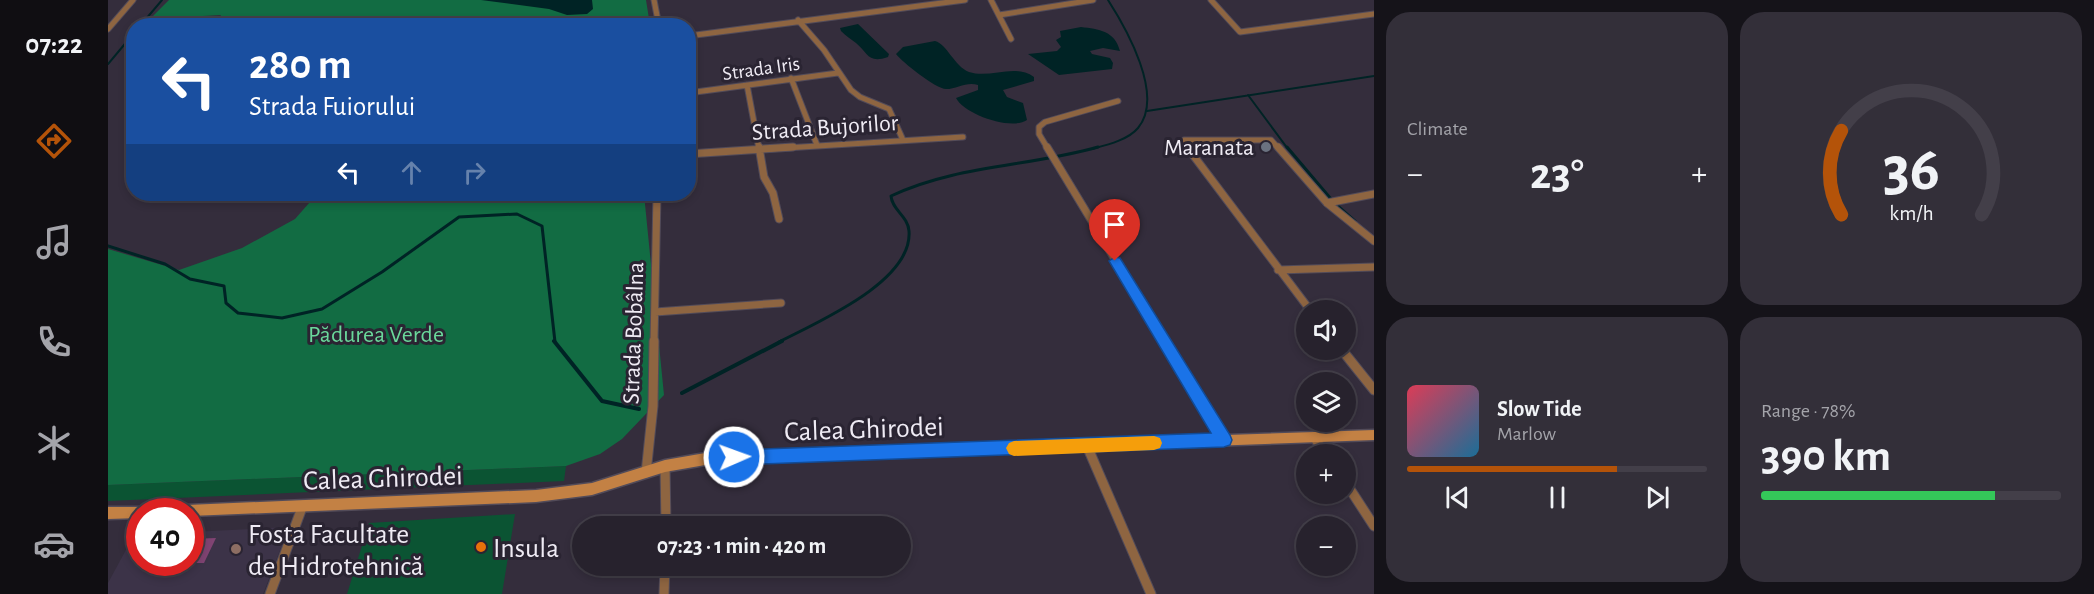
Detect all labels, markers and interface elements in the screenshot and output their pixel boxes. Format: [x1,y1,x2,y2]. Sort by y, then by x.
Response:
text: 07:22 [25,31,83,58]
icon: left [150,42,228,120]
text: 280 m [249,44,352,86]
street label: Strada Iris [721,54,801,84]
text: Strada Fuiorului [249,93,415,120]
street label: Strada Bujorilor [751,111,899,145]
text: Climate [1407,119,1468,139]
icon: directions [33,120,75,162]
place label: Maranata [1164,136,1254,160]
text: 36 [1882,139,1940,201]
marker: Maranata [1259,140,1273,154]
text: 23° [1530,152,1584,197]
icon: left [332,156,365,189]
icon: ahead [395,156,428,189]
icon: right [458,156,491,189]
text: − [1407,158,1423,191]
text: + [1691,158,1707,191]
pin [1089,199,1140,261]
text: km/h [1889,204,1933,225]
icon: arrive [1098,208,1131,241]
icon: music [33,221,75,263]
street label: Strada Bobâlna [620,262,648,405]
map controls [1296,300,1356,576]
button: sound [1296,300,1356,360]
icon: phone [33,321,75,363]
park label: Pădurea Verde [308,323,444,347]
button: layers [1296,372,1356,432]
text: Slow Tide [1497,398,1582,420]
text: Range · 78% [1761,401,1856,421]
street label: Calea Ghirodei [784,413,944,447]
icon: climate [33,422,75,464]
text: Marlow [1497,424,1556,444]
position arrow [702,425,766,489]
text: 390 km [1761,434,1891,479]
button: + [1296,444,1356,504]
street label: Calea Ghirodei [303,462,463,496]
icon: previous [1441,481,1474,514]
icon: pause [1541,481,1574,514]
icon: next [1641,481,1674,514]
speed limit sign: 40 [126,498,204,576]
button: − [1296,516,1356,576]
place label: Fosta Facultate de Hidrotehnică [248,521,424,581]
icon: car [33,523,75,565]
place label: Insula [493,535,559,563]
text: 07:23 · 1 min · 420 m [657,535,826,557]
marker: Insula [474,540,488,554]
marker: Fosta Facultate de Hidrotehnică [229,542,243,556]

